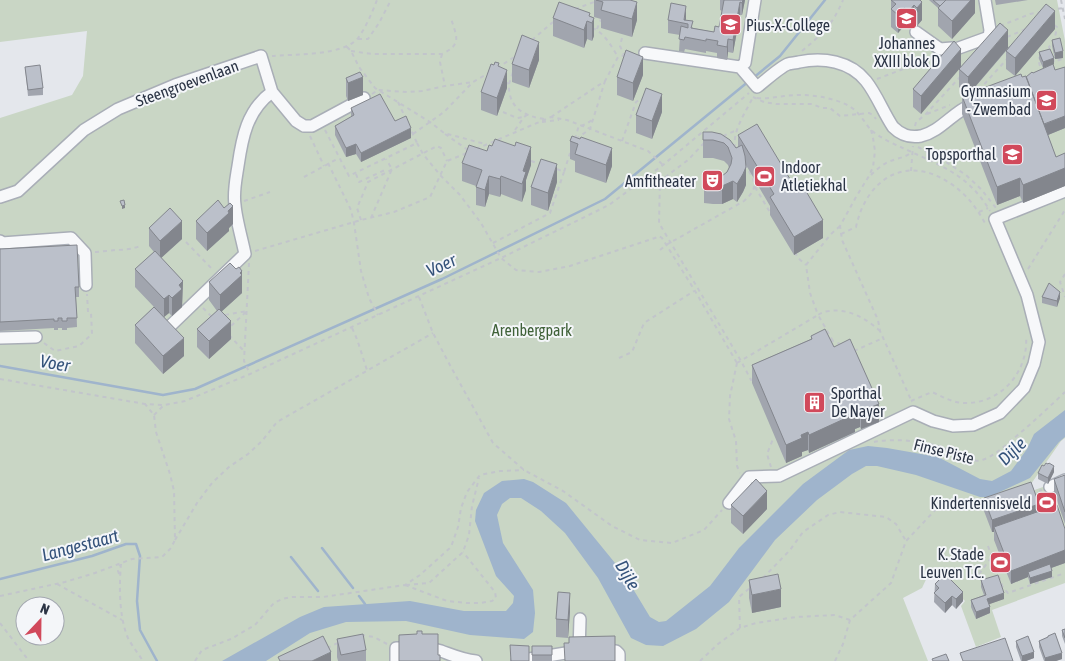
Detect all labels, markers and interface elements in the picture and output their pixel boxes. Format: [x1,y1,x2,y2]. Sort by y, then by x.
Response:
school or university icon: Johannes XXIII blok D [895,7,919,31]
school or university icon: Pius-X-College [718,13,742,37]
place label: Pius-X-College [746,16,830,35]
place label: Johannes XXIII blok D [874,34,940,70]
street label: Steengroevenlaan [133,56,241,111]
place label: Gymnasium - Zwembad [961,82,1031,118]
school or university icon: Gymnasium - Zwembad [1035,88,1059,112]
school or university icon: Topsporthal [1000,142,1024,166]
place label: Topsporthal [925,145,997,164]
place label: Indoor Atletiekhal [781,158,848,194]
sports icon: Indoor Atletiekhal [753,164,777,188]
theatre icon: Amfitheater [700,169,724,193]
place label: Amfitheater [625,172,696,190]
water label: Voer [423,249,460,281]
park label: Arenbergpark [492,321,572,340]
water label: Voer [38,350,72,376]
place label: Sporthal De Nayer [831,384,885,421]
building icon: Sporthal De Nayer [803,390,827,414]
water label: Dijle [994,433,1030,469]
street label: Finse Piste [912,435,976,467]
sports icon: Kindertennisveld [1035,491,1059,515]
place label: Kindertennisveld [930,494,1031,512]
water label: Langestaart [39,524,122,565]
place label: K. Stade Leuven T.C. [920,545,984,581]
sports icon: K. Stade Leuven T.C. [988,551,1012,575]
water label: Dijle [611,556,645,594]
north arrow [15,596,65,646]
text: N [38,600,52,618]

